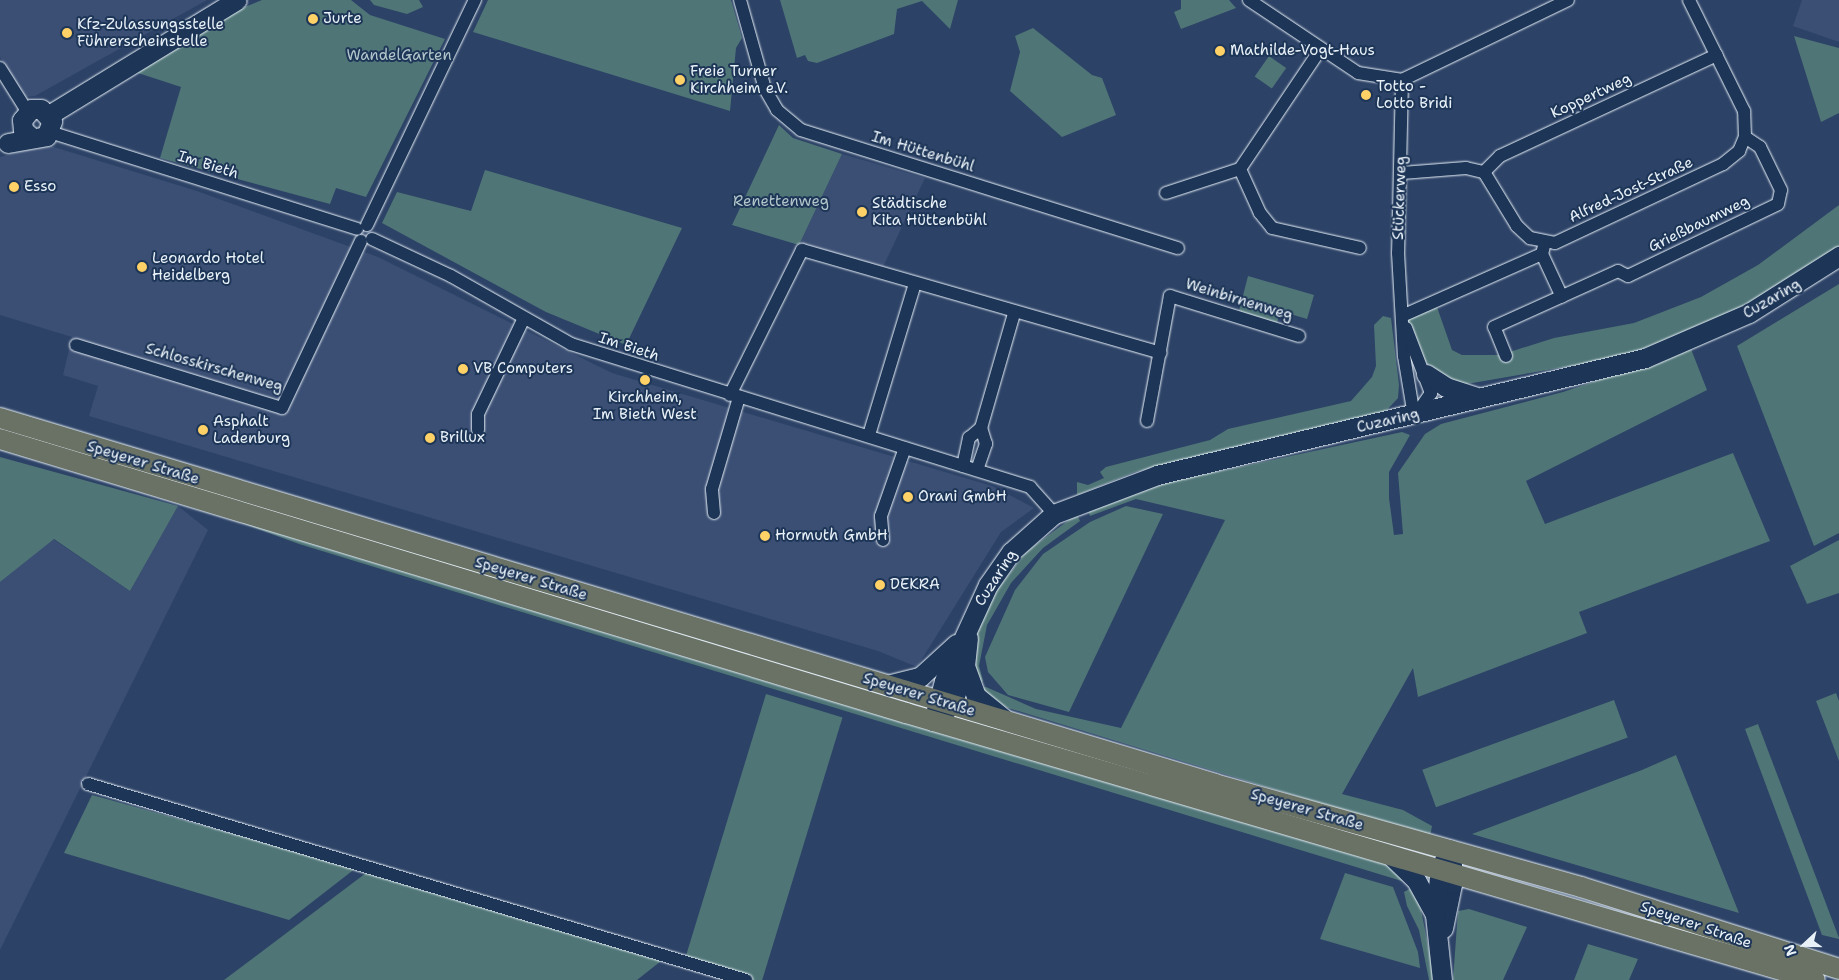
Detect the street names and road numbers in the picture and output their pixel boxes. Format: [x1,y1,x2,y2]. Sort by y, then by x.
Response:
street label: Koppertweg [1548,70,1634,122]
street label: Im Hüttenbühl [869,128,977,176]
street label: Im Bieth [175,147,241,183]
street label: Alfred-Jost-Straße [1566,153,1696,227]
street label: Stückerweg [1390,156,1410,240]
street label: Grießbaumweg [1646,192,1752,256]
street label: Weinbirnenweg [1183,275,1295,325]
street label: Cuzaring [1740,275,1804,323]
street label: Im Bieth [596,329,662,365]
street label: Schlosskirschenweg [143,340,285,396]
street label: Cuzaring [1355,405,1421,437]
street label: Speyerer Straße [85,437,201,489]
street label: Cuzaring [971,546,1021,610]
street label: Speyerer Straße [473,553,589,605]
street label: Speyerer Straße [861,669,977,721]
street label: Speyerer Straße [1249,785,1365,835]
street label: Speyerer Straße [1638,898,1754,952]

